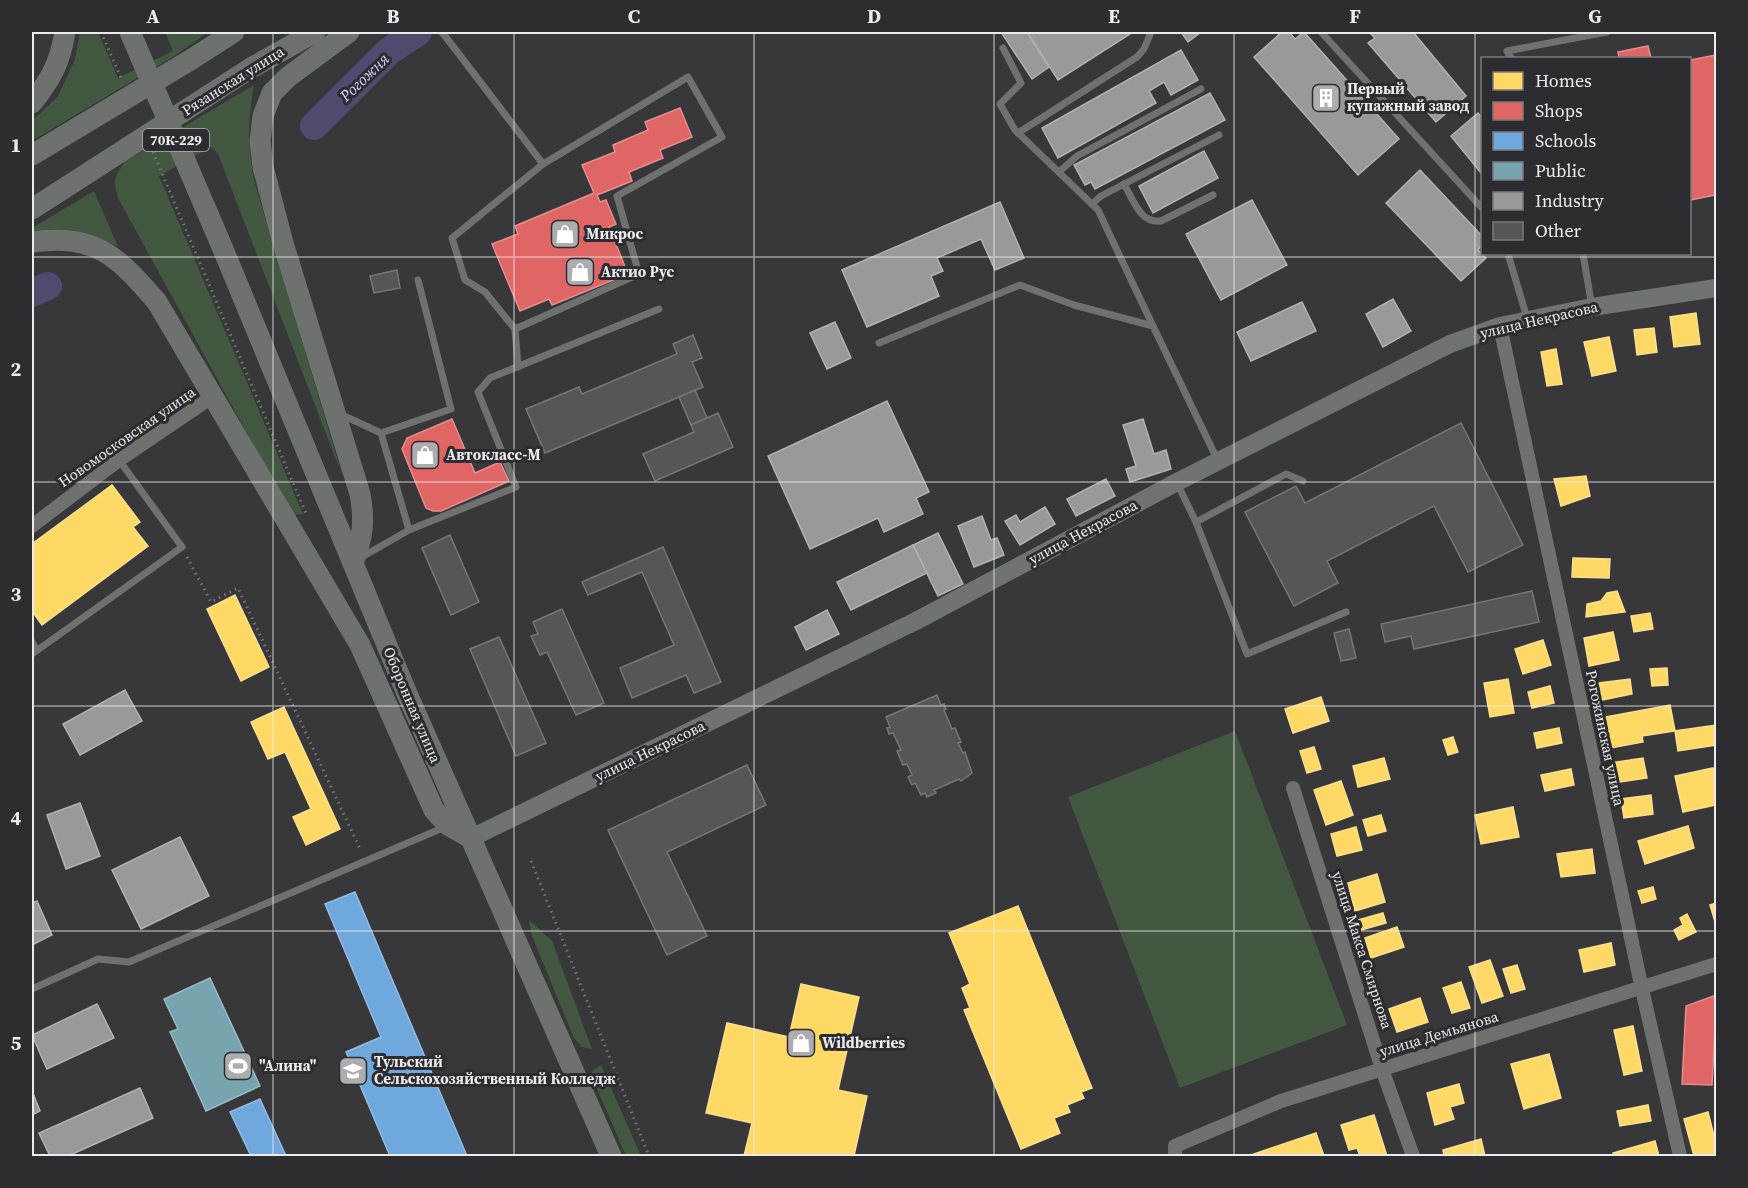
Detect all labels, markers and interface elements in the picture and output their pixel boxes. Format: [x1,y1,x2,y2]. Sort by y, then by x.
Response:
text: A [146,2,160,30]
text: B [386,2,400,30]
text: C [628,2,640,30]
text: D [867,2,881,30]
text: E [1108,2,1120,30]
text: F [1349,2,1361,30]
text: G [1588,2,1602,30]
street label: Рязанская улица [178,41,288,120]
water label: Рогожня [334,48,394,107]
legend [1481,57,1691,255]
text: Homes [1535,68,1592,93]
place label: Первый купажный завод [1347,78,1469,116]
building icon: Первый купажный завод [1310,82,1342,114]
text: Shops [1535,98,1583,123]
text: Schools [1535,128,1597,153]
road number: 70К-229 [143,129,209,151]
text: 1 [11,131,21,159]
text: Public [1535,158,1586,183]
text: Industry [1535,188,1605,213]
shop icon: Микрос [549,218,581,250]
text: Other [1535,218,1582,243]
place label: Микрос [586,223,644,244]
shop icon: Актио Рус [564,256,596,288]
place label: Актио Рус [601,261,675,282]
street label: улица Некрасова [1478,296,1600,343]
text: 2 [11,355,22,383]
street label: Новомосковская улица [54,381,200,492]
shop icon: Автокласс-М [409,439,441,471]
place label: Автокласс-М [446,444,541,465]
street label: улица Некрасова [1025,494,1141,569]
text: 3 [11,580,22,608]
street label: Оборонная улица [379,644,447,766]
street label: Рогожинская улица [1581,668,1630,808]
street label: улица Некрасова [591,715,709,786]
text: 4 [11,804,22,832]
street label: улица Макса Смирнова [1327,868,1398,1032]
street label: улица Демьянова [1377,1005,1501,1062]
shop icon: Wildberries [785,1027,817,1059]
text: 5 [11,1029,22,1057]
place label: Wildberries [822,1032,905,1053]
sports icon: "Алина" [222,1050,254,1082]
place label: Тульский Сельскохозяйственный Колледж [374,1051,616,1089]
place label: "Алина" [259,1055,317,1076]
school or university icon: Тульский Сельскохозяйственный Колледж [337,1055,369,1087]

